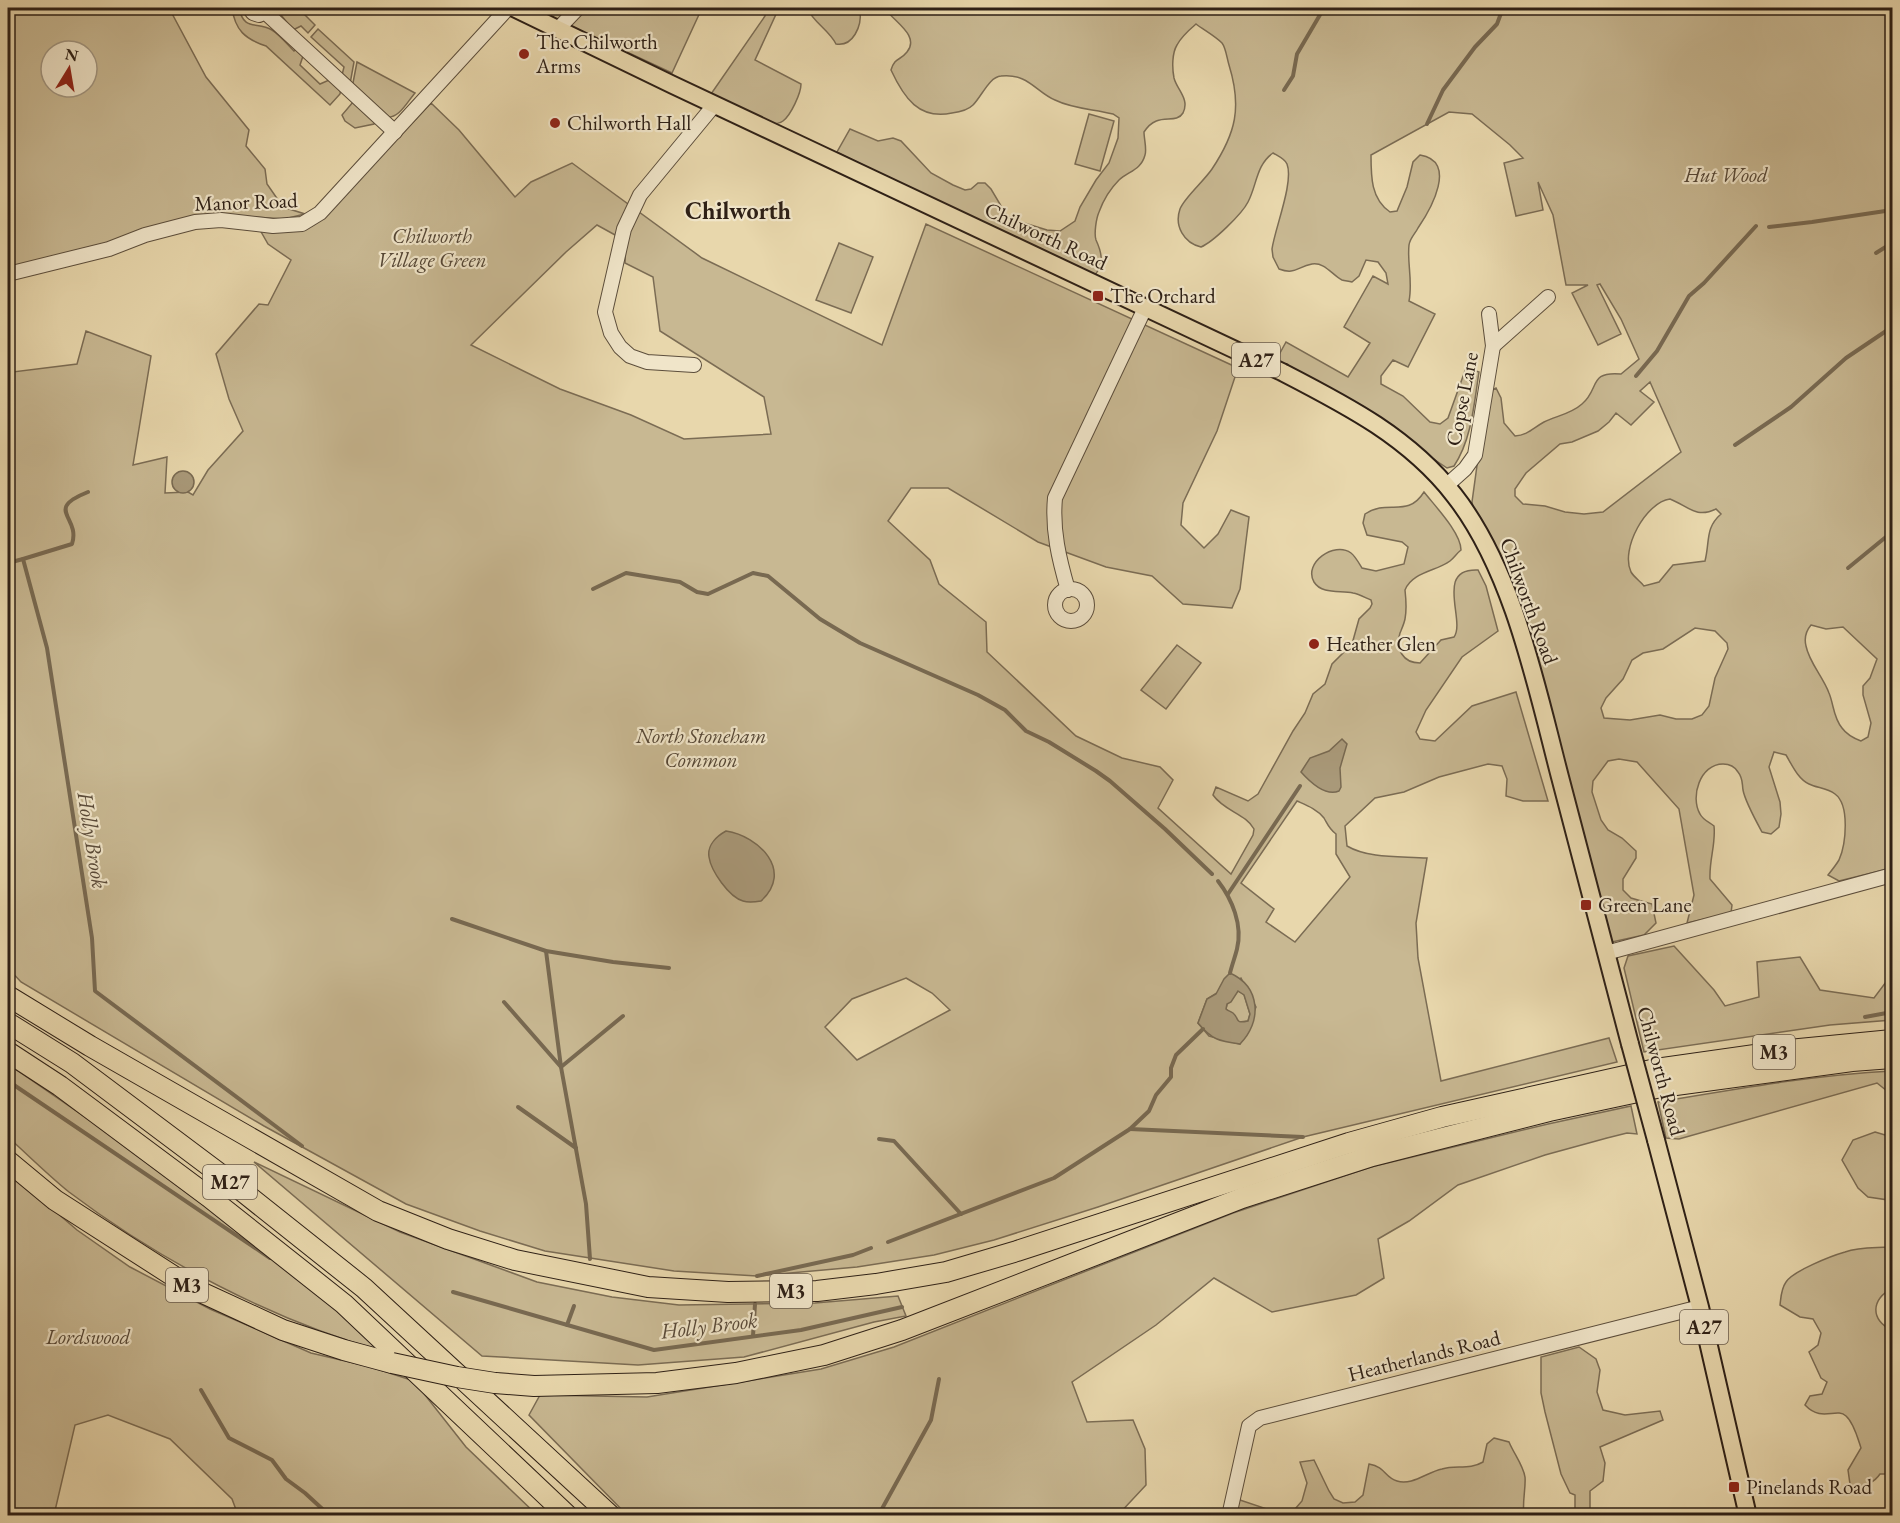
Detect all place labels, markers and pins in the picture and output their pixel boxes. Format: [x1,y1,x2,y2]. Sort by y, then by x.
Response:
place label: The Chilworth Arms [535,28,658,79]
marker: The Chilworth Arms [517,47,531,61]
place label: Chilworth Hall [567,109,691,136]
marker: Chilworth Hall [548,116,562,130]
place label: The Orchard [1110,282,1216,309]
marker: The Orchard [1091,289,1105,303]
place label: Heather Glen [1326,630,1436,657]
marker: Heather Glen [1307,637,1321,651]
place label: Green Lane [1598,891,1692,918]
marker: Green Lane [1579,898,1593,912]
place label: Pinelands Road [1746,1473,1872,1500]
marker: Pinelands Road [1727,1480,1741,1494]

